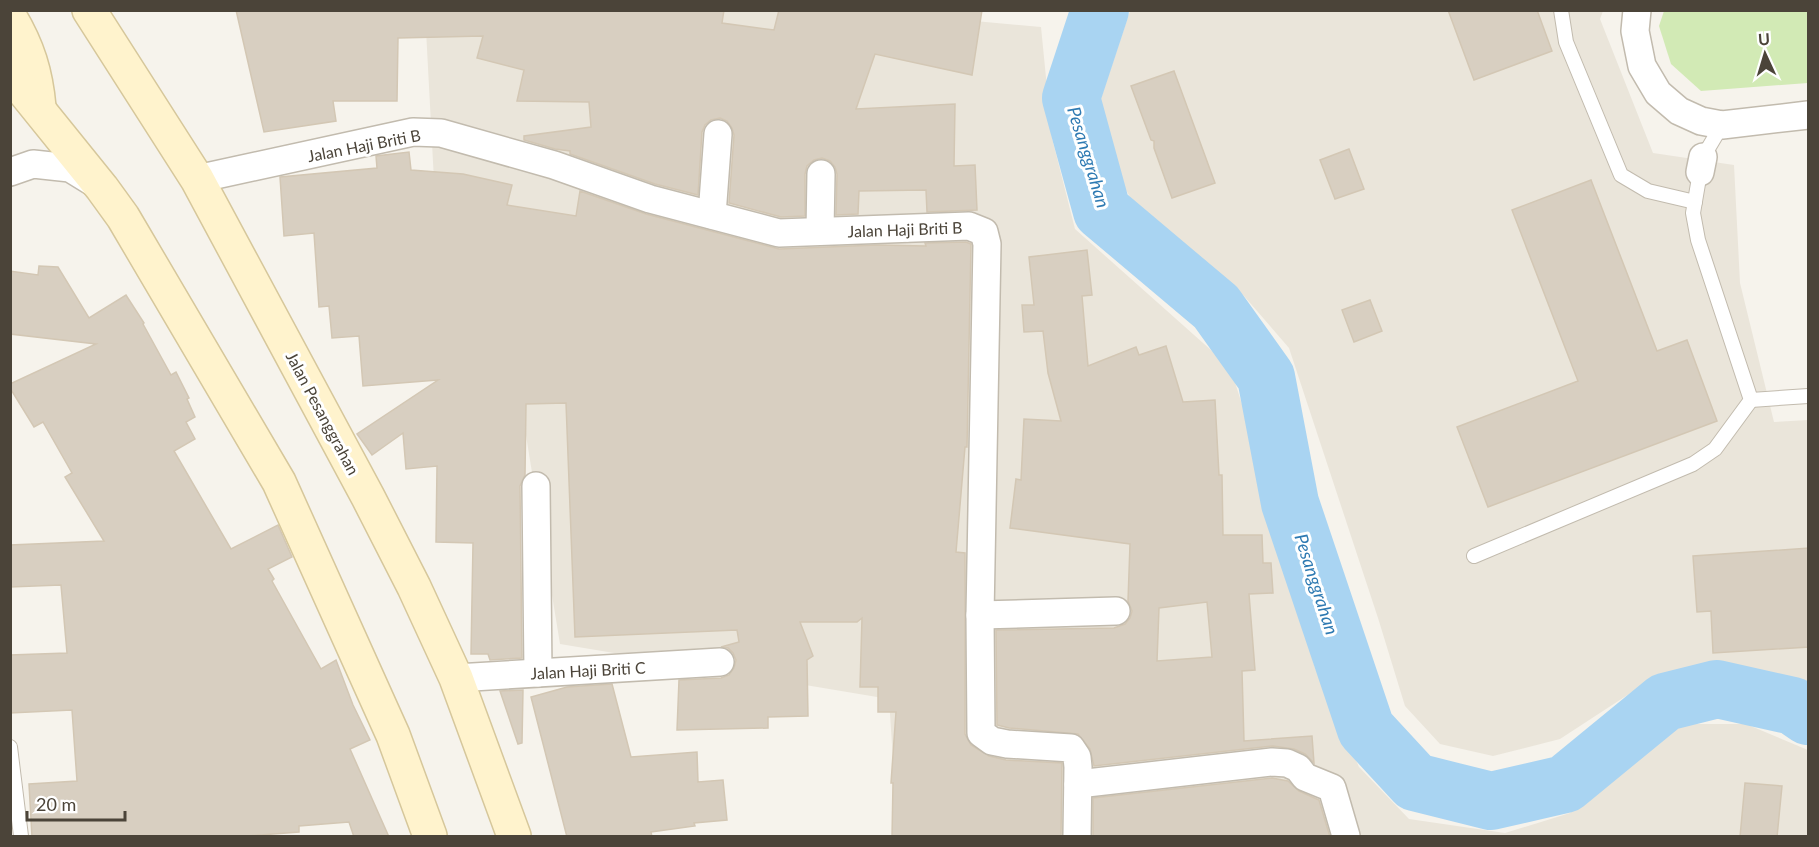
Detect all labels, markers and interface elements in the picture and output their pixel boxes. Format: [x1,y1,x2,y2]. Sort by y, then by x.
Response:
north arrow [1735,24,1795,84]
text: U [1757,29,1771,48]
water label: Pesanggrahan [1063,104,1115,210]
street label: Jalan Haji Briti B [306,125,422,165]
street label: Jalan Haji Briti B [847,217,963,241]
street label: Jalan Pesanggrahan [283,348,363,478]
water label: Pesanggrahan [1290,531,1344,637]
street label: Jalan Haji Briti C [530,657,646,683]
scale bar [27,784,124,822]
text: 20 m [36,793,76,815]

